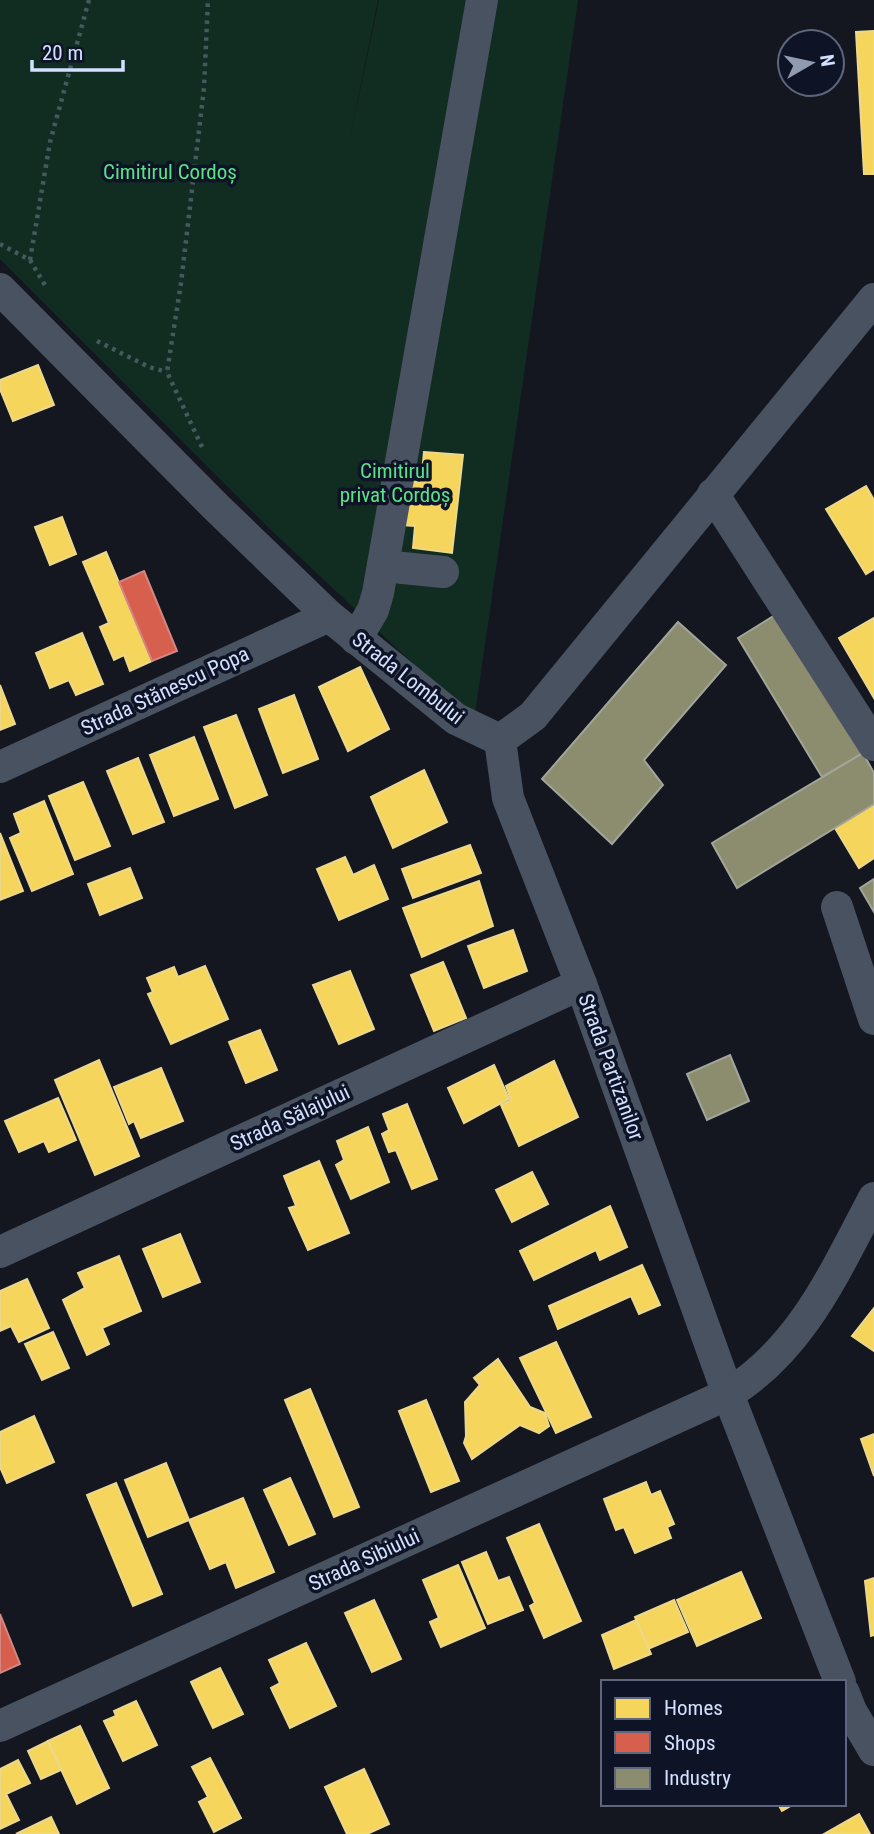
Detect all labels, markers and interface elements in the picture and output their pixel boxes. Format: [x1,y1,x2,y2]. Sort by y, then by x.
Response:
scale bar [32,28,122,72]
north arrow [776,28,846,98]
text: 20 m [42,41,83,65]
text: N [815,53,840,68]
park label: Cimitirul Cordoș [103,160,237,184]
park label: Cimitirul privat Cordoș [340,459,450,507]
street label: Strada Lombului [347,627,469,729]
street label: Strada Stănescu Popa [77,642,253,740]
street label: Strada Partizanilor [573,991,649,1143]
street label: Strada Sălajului [227,1080,353,1156]
street label: Strada Sibiului [305,1524,423,1596]
legend [601,1680,846,1806]
text: Homes [664,1696,723,1720]
text: Shops [664,1731,716,1755]
text: Industry [664,1766,731,1790]

